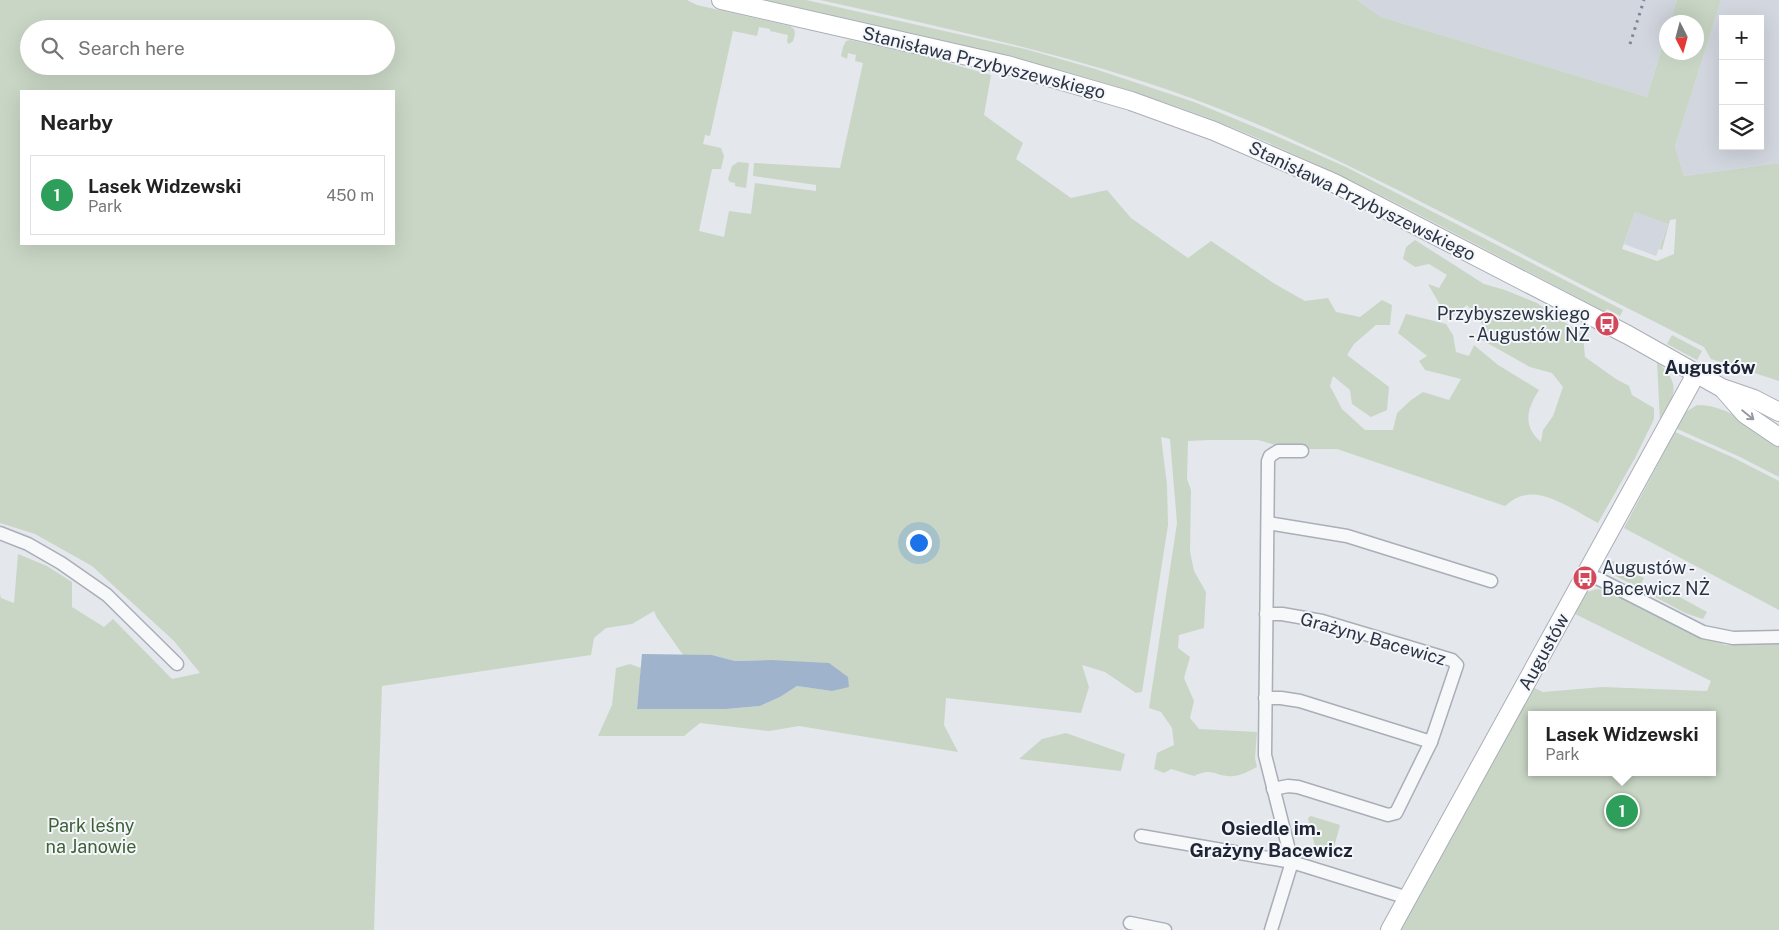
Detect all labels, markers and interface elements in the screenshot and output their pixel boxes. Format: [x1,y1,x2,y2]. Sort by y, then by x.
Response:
north arrow [1659,15,1704,60]
map controls [1719,15,1764,150]
button: + [1719,15,1764,60]
search box [20,20,395,75]
street label: Stanisława Przybyszewskiego [860,22,1108,103]
icon: search [38,34,66,62]
text: Search here [78,37,185,59]
button: − [1719,60,1764,105]
button: layers [1719,105,1764,150]
text: Nearby [40,110,113,135]
street label: Stanisława Przybyszewskiego [1245,136,1479,265]
text: Lasek Widzewski [88,175,241,197]
text: 1 [54,186,60,205]
text: 450 m [326,186,374,205]
text: Park [88,197,122,216]
place label: Przybyszewskiego - Augustów NŻ [1437,303,1590,345]
bus stop icon: Przybyszewskiego - Augustów NŻ [1594,311,1620,337]
district label: Augustów [1664,356,1756,378]
one-way arrow [1741,410,1754,421]
your location [906,530,932,556]
place label: Augustów - Bacewicz NŻ [1602,557,1710,599]
bus stop icon: Augustów - Bacewicz NŻ [1572,565,1598,591]
street label: Grażyny Bacewicz [1298,608,1448,669]
street label: Augustów [1514,610,1573,694]
popup [1528,711,1716,776]
text: Lasek Widzewski [1545,723,1699,745]
text: Park [1545,745,1579,764]
pin: 1 [1606,792,1638,830]
park label: Park leśny na Janowie [46,815,136,857]
district label: Osiedle im. Grażyny Bacewicz [1189,817,1353,861]

